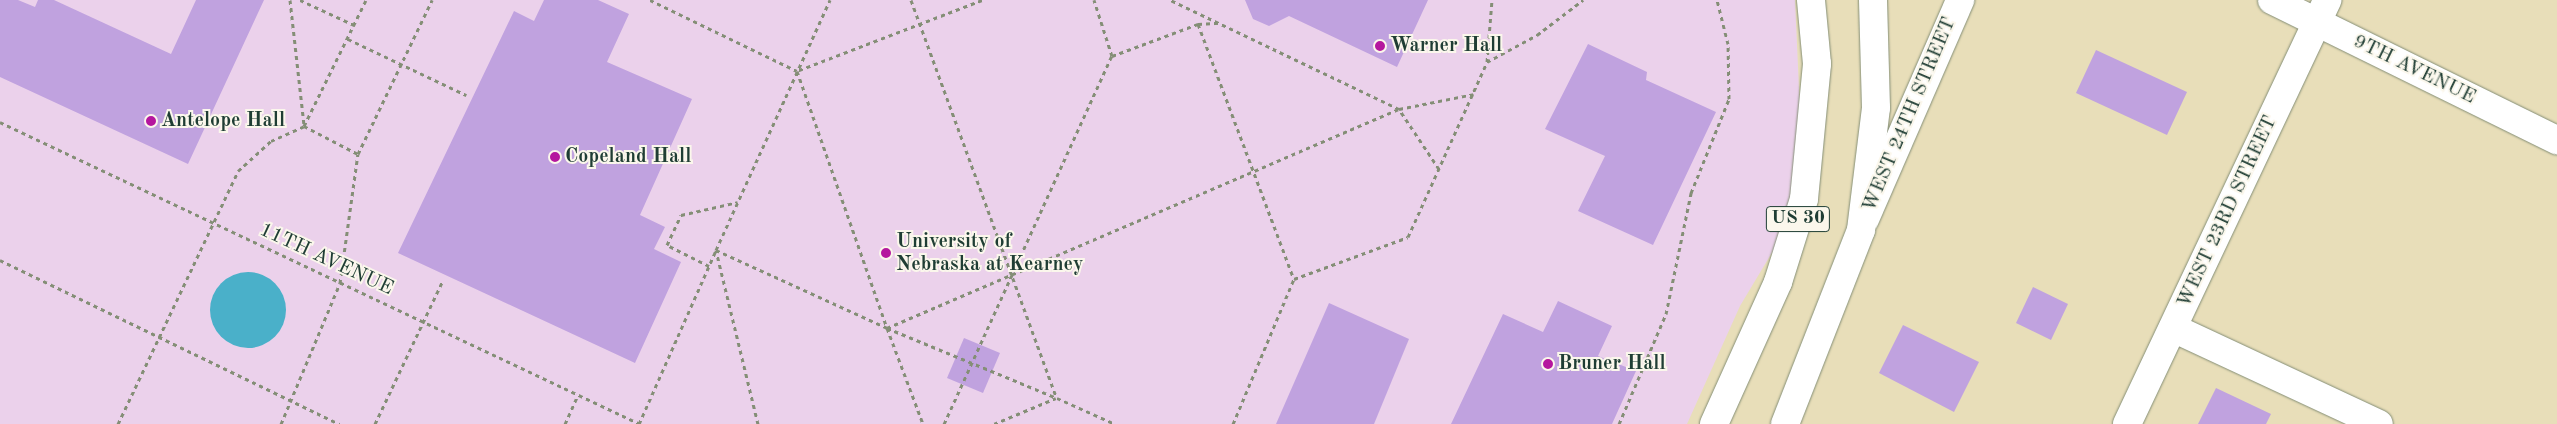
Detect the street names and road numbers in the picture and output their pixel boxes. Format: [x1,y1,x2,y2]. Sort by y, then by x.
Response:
street label: WEST 24TH STREET [1858,14,1962,216]
street label: 9TH AVENUE [2349,30,2479,110]
street label: WEST 23RD STREET [2173,112,2283,312]
road number: US 30 [1766,202,1830,235]
street label: 11TH AVENUE [255,219,397,301]

